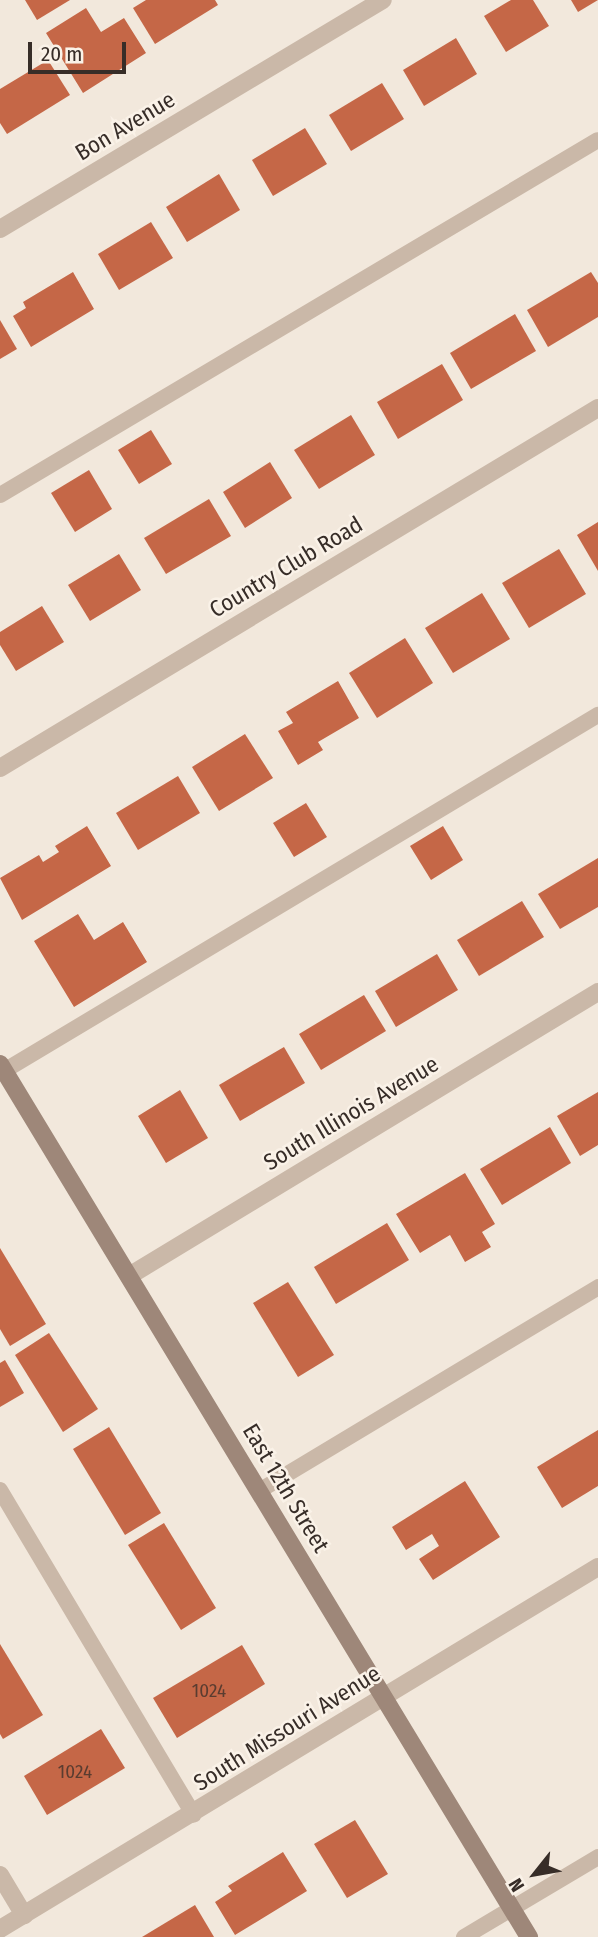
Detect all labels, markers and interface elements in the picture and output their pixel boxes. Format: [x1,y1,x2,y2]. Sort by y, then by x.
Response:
scale bar [32,28,130,72]
text: 20 m [41,41,82,67]
street label: Bon Avenue [70,86,180,166]
street label: Country Club Road [205,510,367,624]
street label: South Illinois Avenue [259,1050,443,1176]
street label: East 12th Street [237,1419,335,1557]
street label: South Missouri Avenue [189,1659,385,1797]
house number: 1024 [192,1680,226,1702]
house number: 1024 [58,1761,92,1783]
north arrow [500,1839,570,1909]
text: N [504,1874,529,1896]

